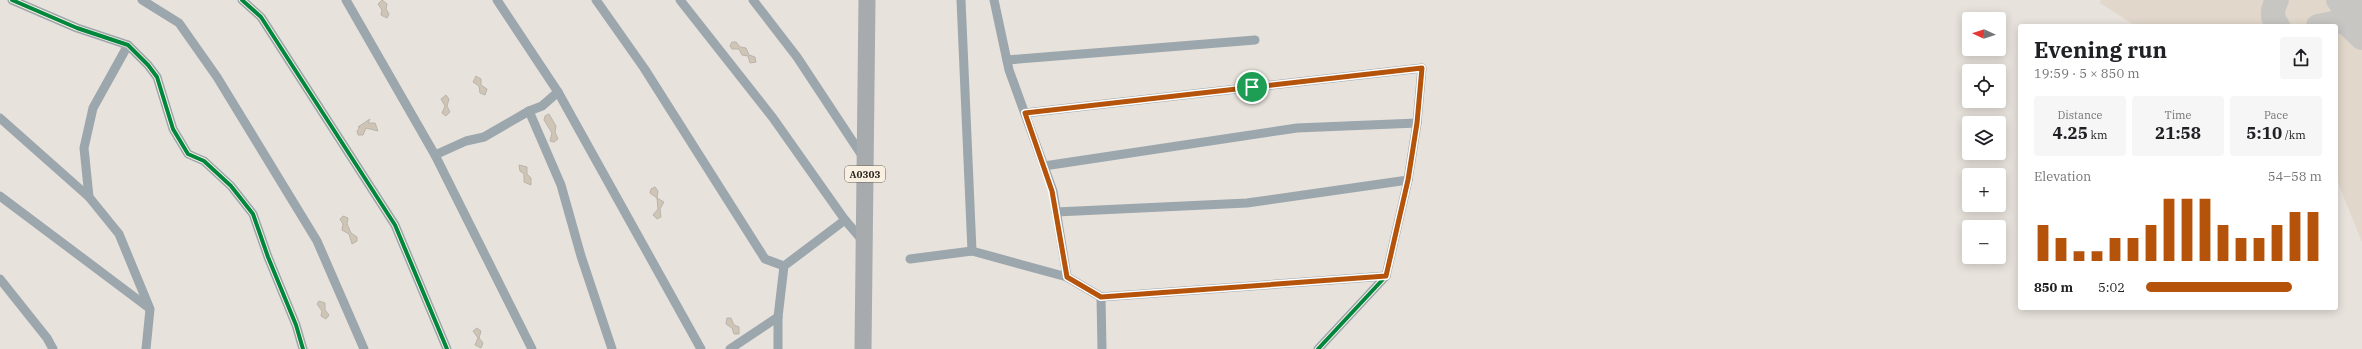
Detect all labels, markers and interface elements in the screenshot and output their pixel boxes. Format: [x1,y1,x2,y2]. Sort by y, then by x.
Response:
north arrow [1962,12,2006,56]
map controls [1962,12,2006,264]
text: Evening run [2034,35,2167,64]
button: share [2280,37,2322,79]
button: locate [1962,64,2006,108]
text: 19:59 · 5 × 850 m [2034,65,2140,82]
pin [1235,70,1269,104]
icon: arrive [1241,76,1263,98]
text: Distance [2058,108,2102,122]
text: Time [2164,108,2192,122]
text: Pace [2264,108,2288,122]
button: layers [1962,116,2006,160]
text: 4.25 [2053,122,2088,144]
text: 21:58 [2155,122,2201,144]
text: 5:10 [2246,122,2282,144]
text: km [2088,128,2107,142]
text: /km [2282,128,2306,142]
road number: A0303 [845,166,885,182]
button: + [1962,168,2006,212]
text: Elevation [2034,168,2091,185]
text: 54–58 m [2268,168,2322,185]
button: − [1962,220,2006,264]
text: 850 m [2034,279,2073,296]
text: 5:02 [2098,279,2125,296]

